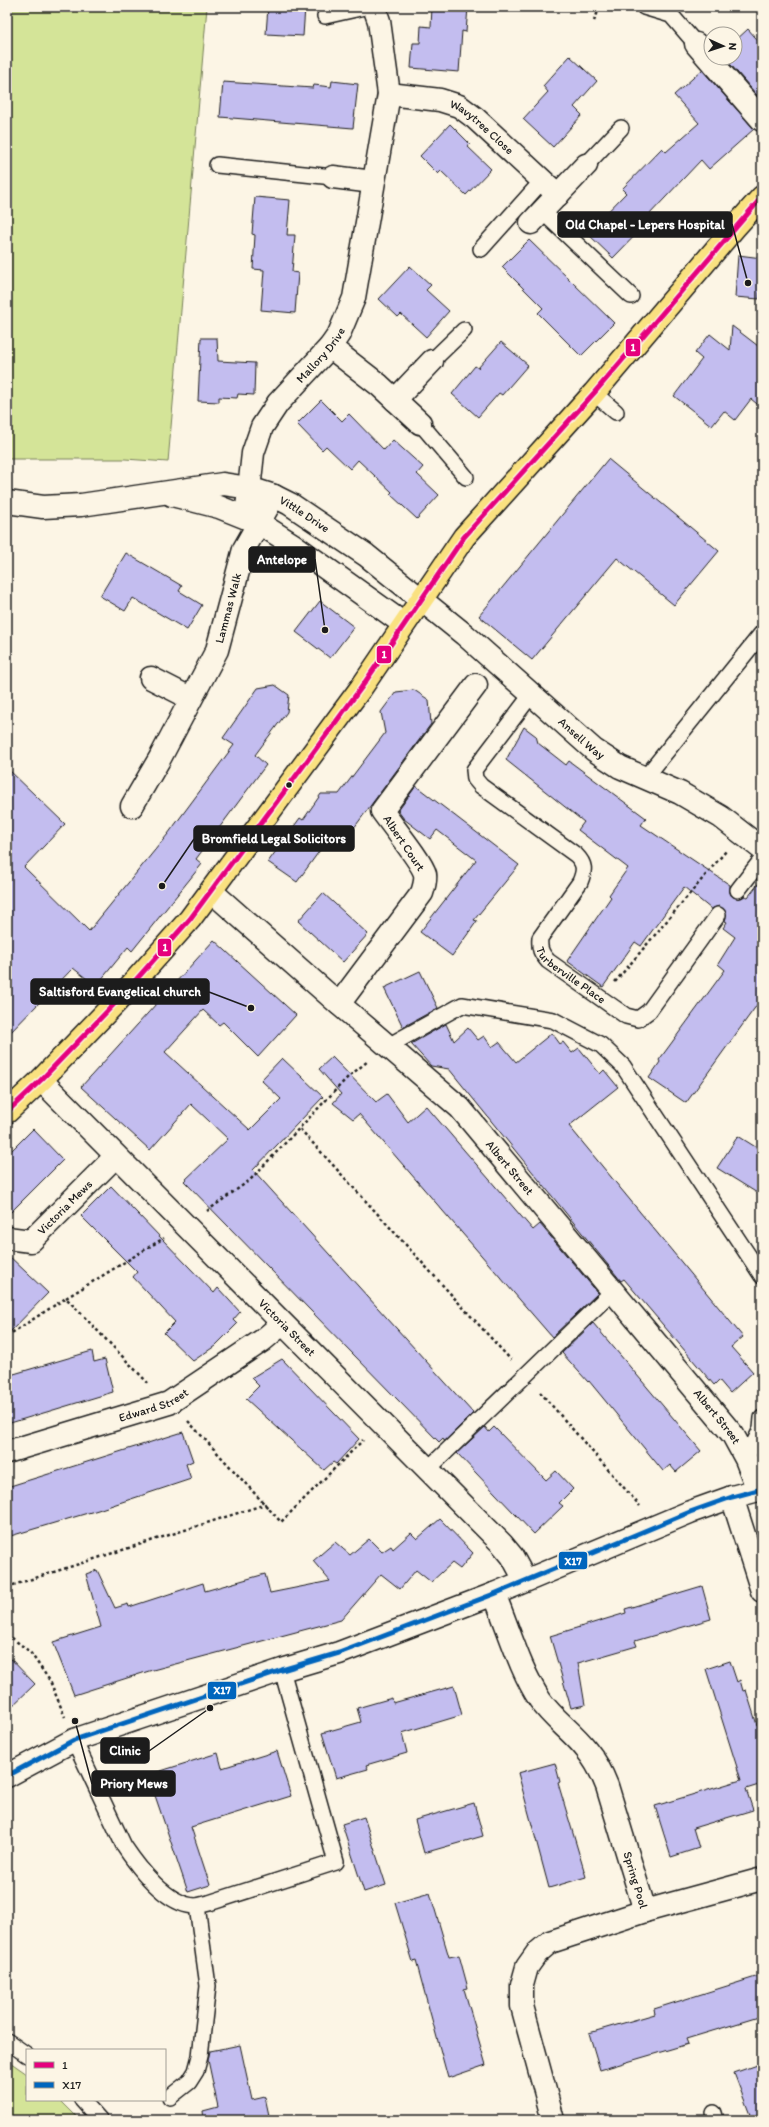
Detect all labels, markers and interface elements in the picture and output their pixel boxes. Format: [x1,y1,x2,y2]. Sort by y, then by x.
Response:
north arrow [703,26,743,66]
text: N [726,42,739,51]
street label: Wavytree Close [448,97,517,158]
callout: Old Chapel - Lepers Hospital [558,212,732,237]
text: Old Chapel - Lepers Hospital [565,217,725,233]
street label: Mallory Drive [293,325,348,386]
line badge: 1 [625,338,641,357]
text: 1 [630,341,636,354]
street label: Vittle Drive [277,493,332,536]
callout: Antelope [249,547,315,572]
text: Antelope [256,552,307,568]
street label: Lammas Walk [212,572,244,645]
line badge: 1 [376,645,392,664]
text: 1 [381,648,387,661]
street label: Ansell Way [555,715,608,762]
unlabelled marker [284,780,294,790]
street label: Albert Court [380,812,428,874]
callout: Bromfield Legal Solicitors [194,826,354,851]
text: Bromfield Legal Solicitors [202,831,346,847]
line badge: 1 [157,938,172,957]
text: 1 [162,941,168,954]
street label: Turberville Place [533,945,609,1007]
callout: Saltisford Evangelical church [31,979,209,1004]
text: Saltisford Evangelical church [39,984,201,1000]
street label: Albert Street [483,1137,537,1198]
street label: Victoria Mews [34,1177,95,1238]
street label: Victoria Street [256,1296,319,1359]
street label: Edward Street [117,1385,191,1425]
street label: Albert Street [691,1386,744,1447]
line badge: X17 [558,1551,588,1570]
text: X17 [564,1555,582,1568]
line badge: X17 [207,1681,237,1700]
text: X17 [213,1684,231,1697]
callout: Clinic [101,1738,149,1763]
text: Clinic [109,1743,141,1758]
callout: Priory Mews [92,1771,175,1796]
text: Priory Mews [100,1776,168,1792]
street label: Spring Pool [620,1850,651,1911]
legend [26,2049,166,2101]
text: 1 [62,2058,68,2072]
text: X17 [62,2078,81,2092]

